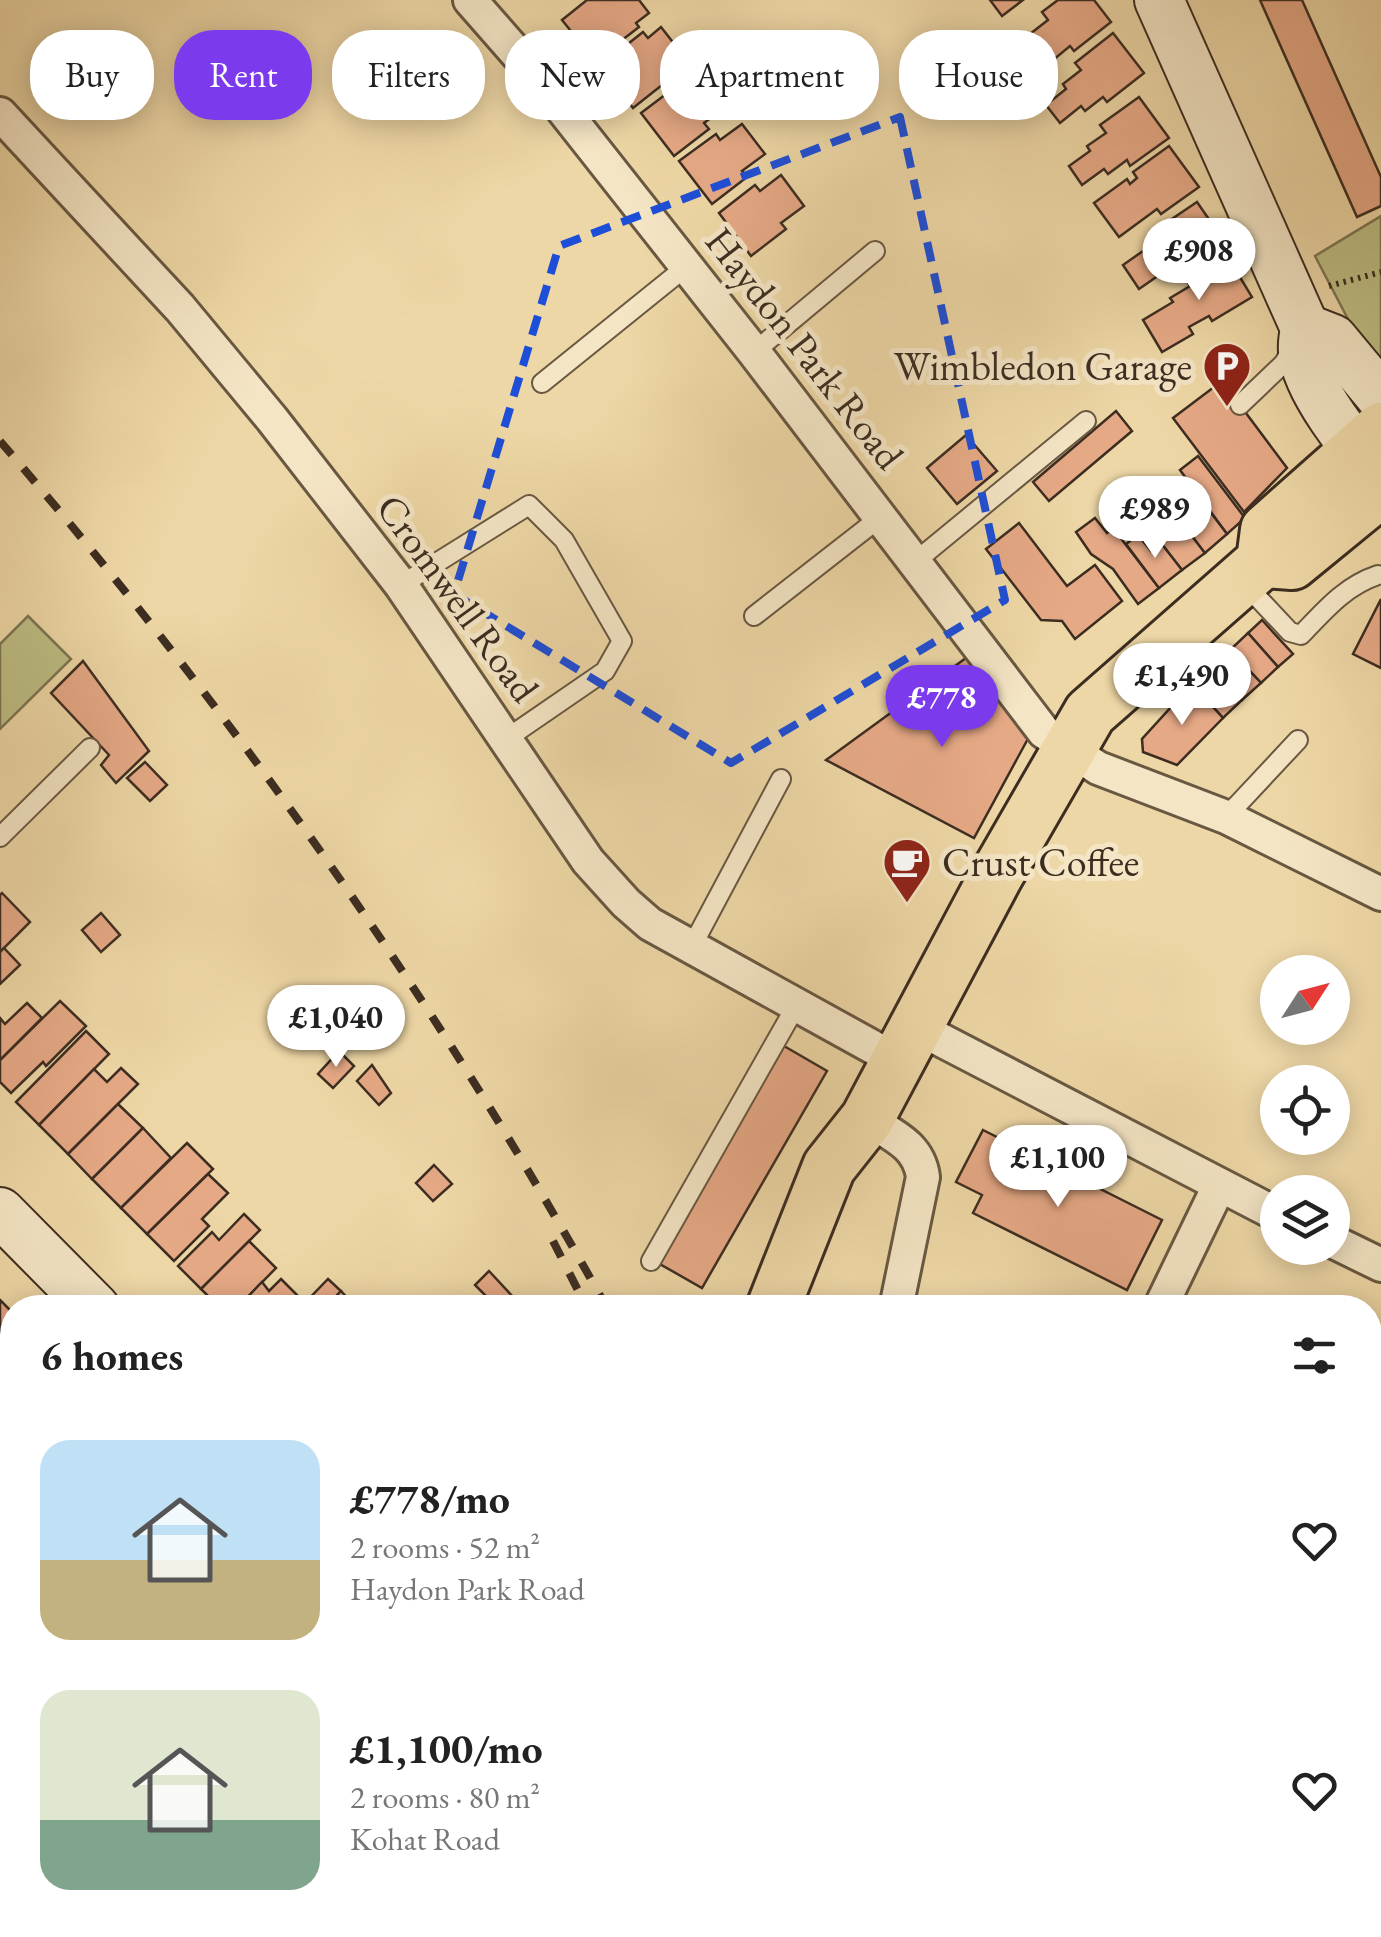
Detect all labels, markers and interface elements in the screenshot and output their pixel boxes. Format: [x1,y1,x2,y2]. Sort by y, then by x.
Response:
chip: Buy [30,30,154,120]
chip: Rent [174,30,312,120]
chip: Filters [332,30,485,120]
chip: New [505,30,640,120]
chip: Apartment [660,30,879,120]
chip: House [899,30,1058,120]
street label: Haydon Park Road [694,216,916,480]
pin: £908 [1140,218,1258,303]
text: £908 [1165,229,1233,271]
place label: Wimbledon Garage [894,340,1192,392]
parking icon: Wimbledon Garage [1201,340,1253,408]
pin: £989 [1096,476,1214,561]
street label: Cromwell Road [365,484,551,713]
text: £989 [1121,487,1189,529]
pin: £1,490 [1101,643,1263,728]
text: £1,490 [1135,654,1229,696]
pin: £778 [883,665,1001,750]
text: £778 [908,676,976,718]
cafe icon: Crust Coffee [881,836,933,904]
place label: Crust Coffee [942,836,1139,888]
north arrow [1260,955,1350,1045]
map controls [1260,955,1350,1265]
pin: £1,040 [255,985,417,1070]
text: £1,040 [289,996,383,1038]
button: locate [1260,1065,1350,1155]
pin: £1,100 [977,1125,1139,1210]
text: £1,100 [1011,1136,1105,1178]
button: layers [1260,1175,1350,1265]
text: 6 homes [40,1328,183,1383]
icon: filters [1287,1328,1342,1383]
text: £778/mo [350,1471,510,1526]
icon: home [120,1480,240,1600]
icon: heart [1287,1513,1342,1568]
text: 2 rooms · 52 m² [350,1526,540,1568]
text: Haydon Park Road [350,1568,585,1610]
text: £1,100/mo [350,1721,543,1776]
icon: home [120,1730,240,1850]
icon: heart [1287,1763,1342,1818]
text: 2 rooms · 80 m² [350,1776,540,1818]
text: Kohat Road [350,1818,500,1860]

